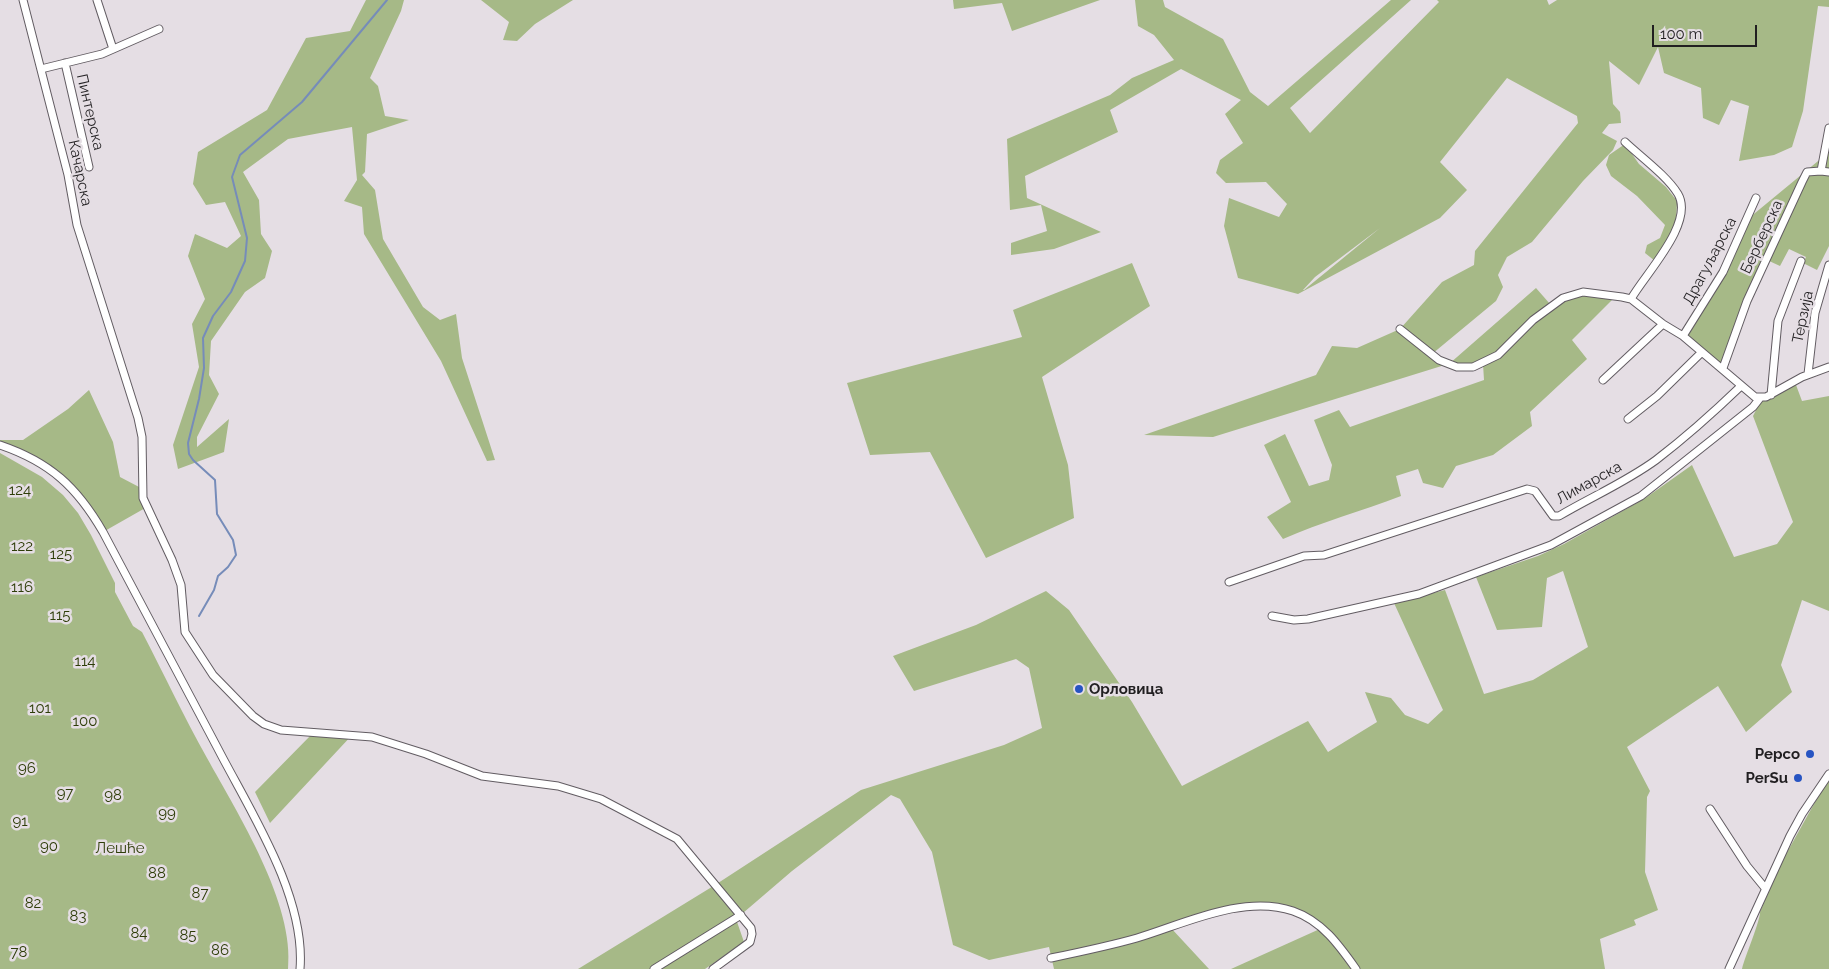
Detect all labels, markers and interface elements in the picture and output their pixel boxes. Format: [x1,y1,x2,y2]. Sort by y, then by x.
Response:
scale bar [1654,15,1759,47]
text: 100 m [1660,25,1702,43]
street label: Пинтерска [72,72,108,152]
street label: Качарска [64,138,96,208]
street label: Берберска [1737,197,1787,277]
street label: Драгуљарска [1679,214,1741,308]
street label: Терзија [1789,289,1817,345]
street label: Лимарска [1553,458,1625,508]
park label: 124 [9,481,31,499]
park label: 122 [11,537,33,555]
park label: 125 [50,545,72,563]
park label: 116 [11,578,33,596]
park label: 115 [49,606,71,624]
park label: 114 [74,652,96,670]
place label: Орловица [1089,680,1163,698]
marker: Орловица [1073,683,1085,695]
park label: 101 [29,699,51,717]
park label: 100 [73,712,97,730]
place label: Pepco [1755,745,1800,763]
marker: Pepco [1804,748,1816,760]
park label: 96 [18,759,36,777]
place label: PerSu [1746,769,1788,787]
marker: PerSu [1792,772,1804,784]
park label: 97 [57,784,73,802]
park label: 98 [104,786,122,804]
park label: 99 [158,804,176,822]
park label: 91 [12,812,28,830]
park label: 90 [40,837,58,855]
park label: Лешће [95,839,145,857]
park label: 88 [148,864,166,882]
park label: 87 [192,884,208,902]
park label: 82 [25,894,41,912]
park label: 83 [70,907,86,925]
park label: 84 [130,924,148,942]
park label: 85 [179,926,197,944]
park label: 86 [211,941,229,959]
park label: 78 [11,943,27,961]

